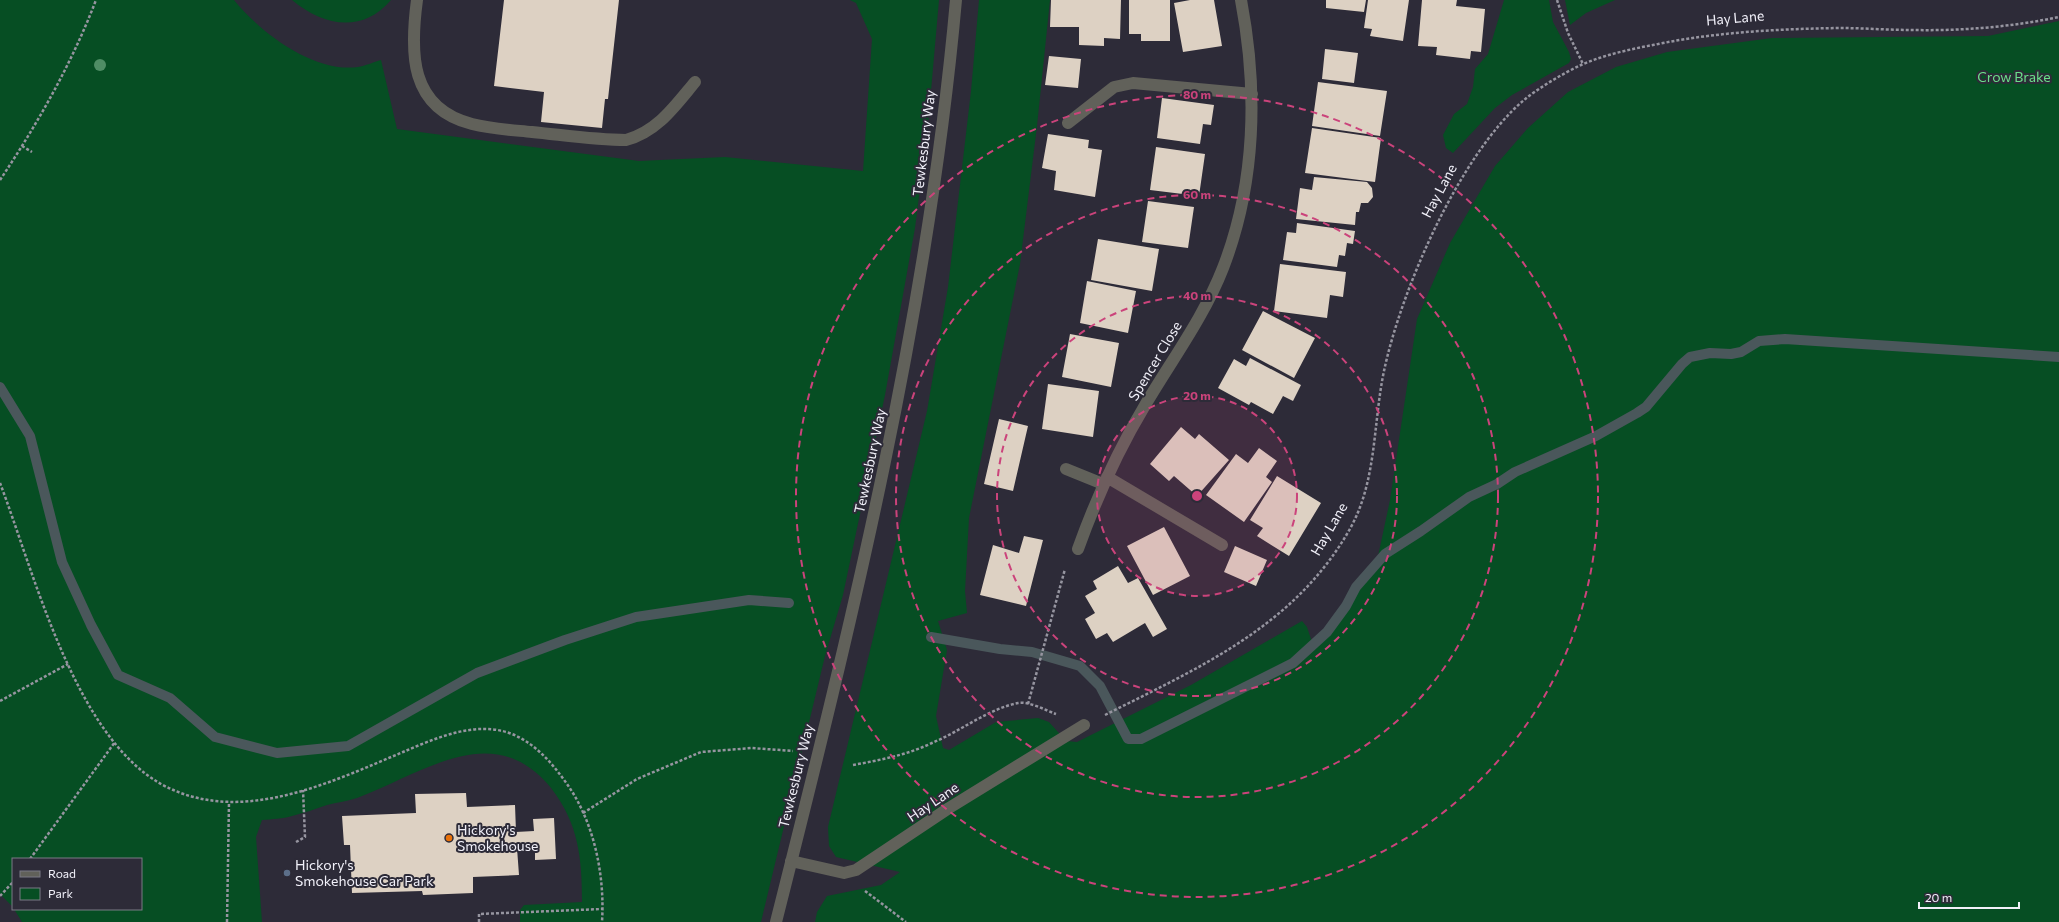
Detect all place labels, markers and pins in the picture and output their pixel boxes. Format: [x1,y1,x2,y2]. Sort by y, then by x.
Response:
centre of rings [1190,489,1204,503]
place label: Hickory's Smokehouse [457,821,538,854]
marker: Hickory's Smokehouse [444,833,454,843]
place label: Hickory's Smokehouse Car Park [295,856,434,889]
marker: Hickory's Smokehouse Car Park [282,868,292,878]

